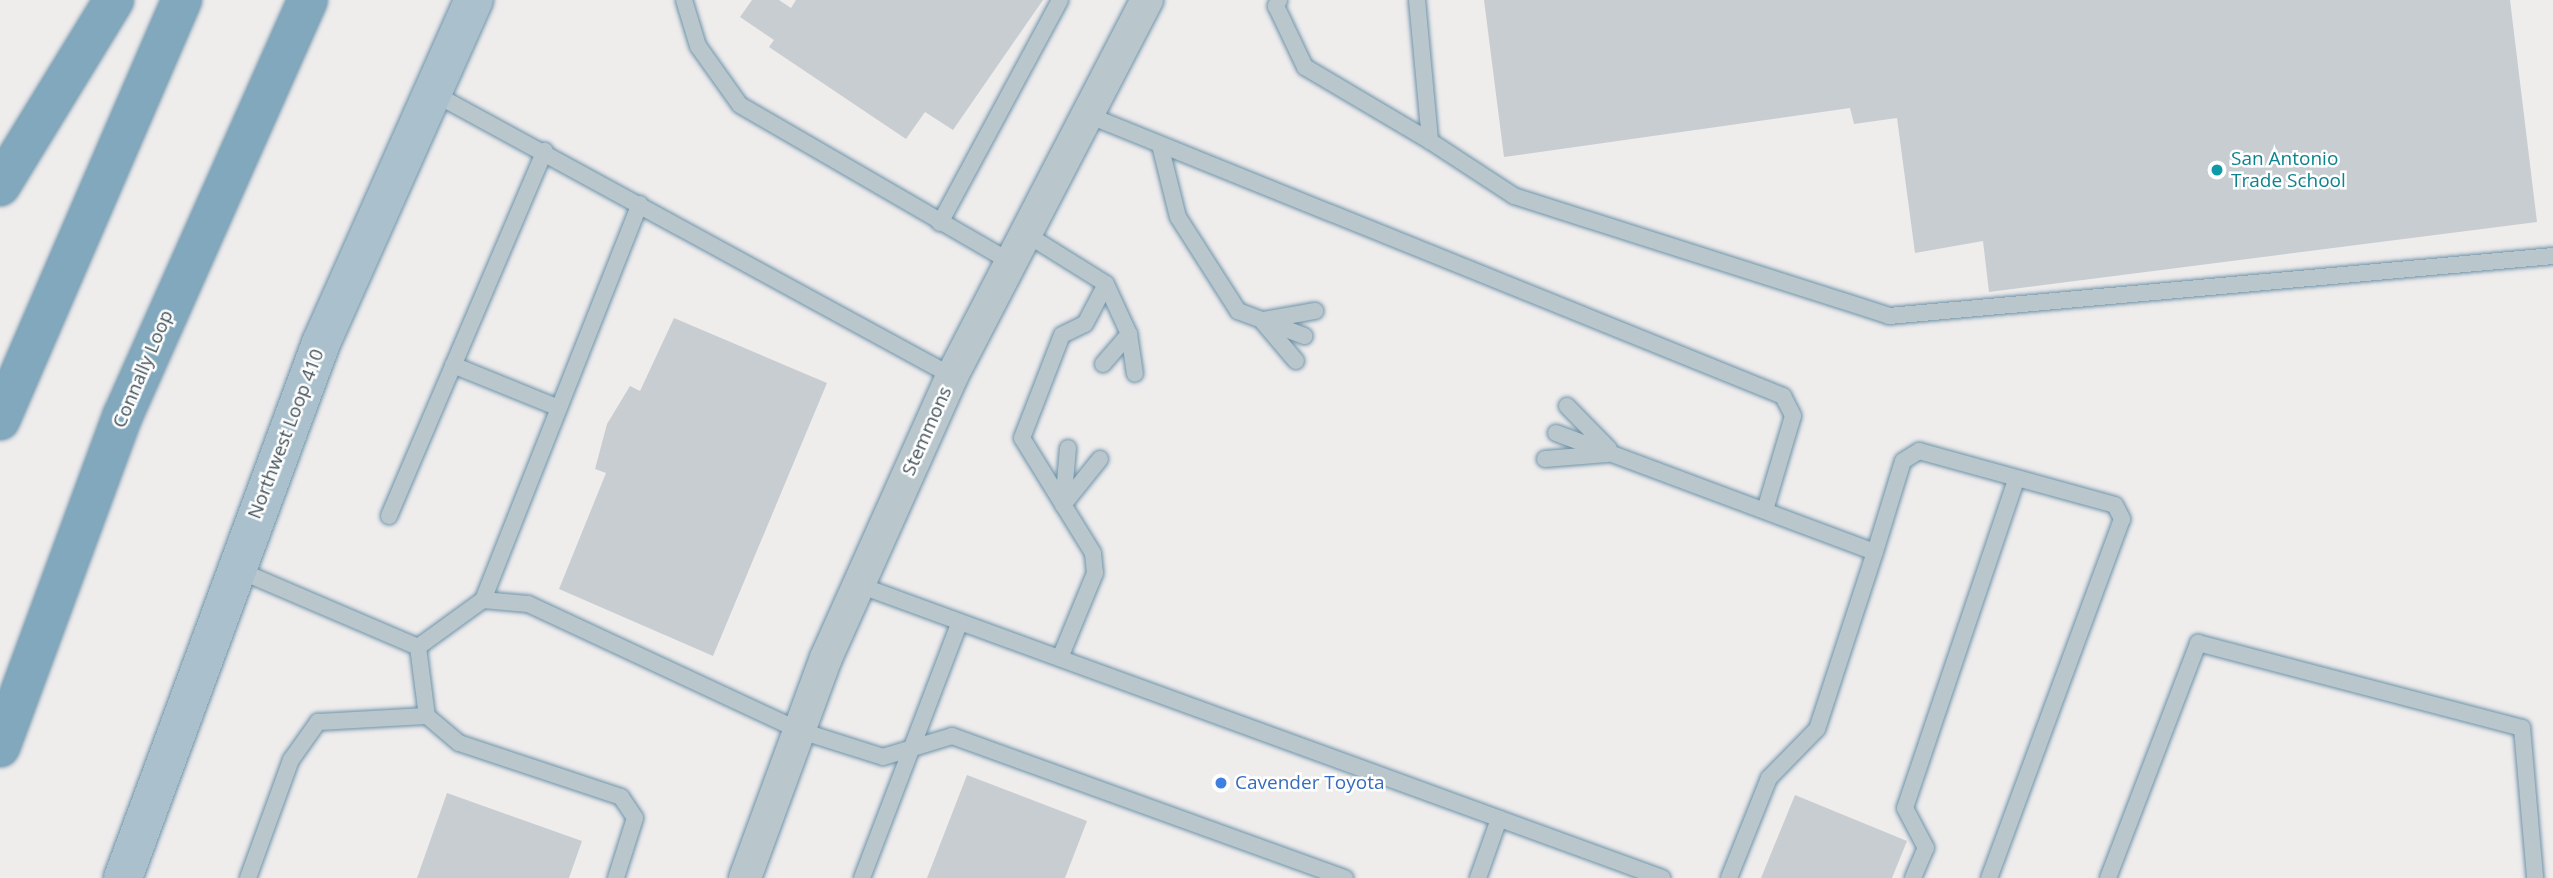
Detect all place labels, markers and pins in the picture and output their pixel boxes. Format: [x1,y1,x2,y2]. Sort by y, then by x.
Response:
place label: San Antonio Trade School [2231,148,2346,192]
marker: San Antonio Trade School [2209,162,2225,178]
place label: Cavender Toyota [1235,772,1385,794]
marker: Cavender Toyota [1213,775,1229,791]

